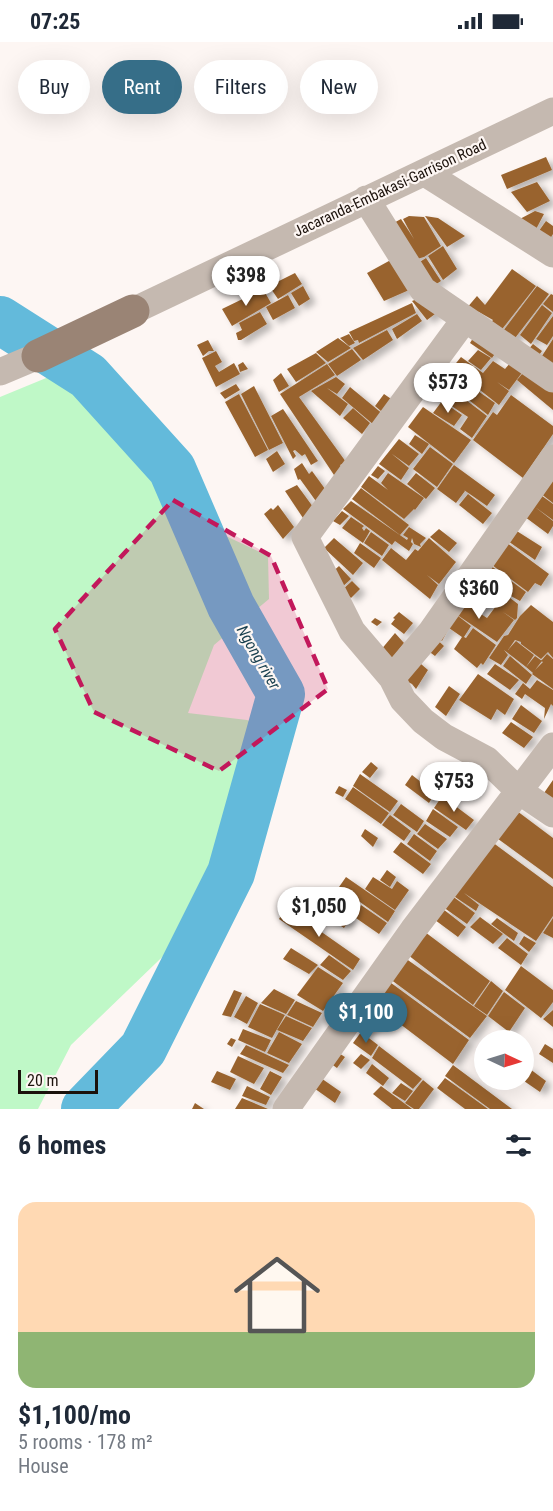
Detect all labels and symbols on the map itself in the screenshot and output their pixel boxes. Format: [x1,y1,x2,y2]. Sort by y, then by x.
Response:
street label: Jacaranda-Embakasi-Garrison Road [291,135,489,241]
pin: $398 [210,256,282,307]
pin: $573 [412,363,484,414]
pin: $360 [443,569,515,620]
water label: Ngong river [233,622,285,694]
pin: $753 [418,762,490,813]
pin: $1,050 [270,887,368,938]
pin: $1,100 [317,993,415,1044]
north arrow [474,1030,534,1090]
scale bar [18,1067,98,1094]

